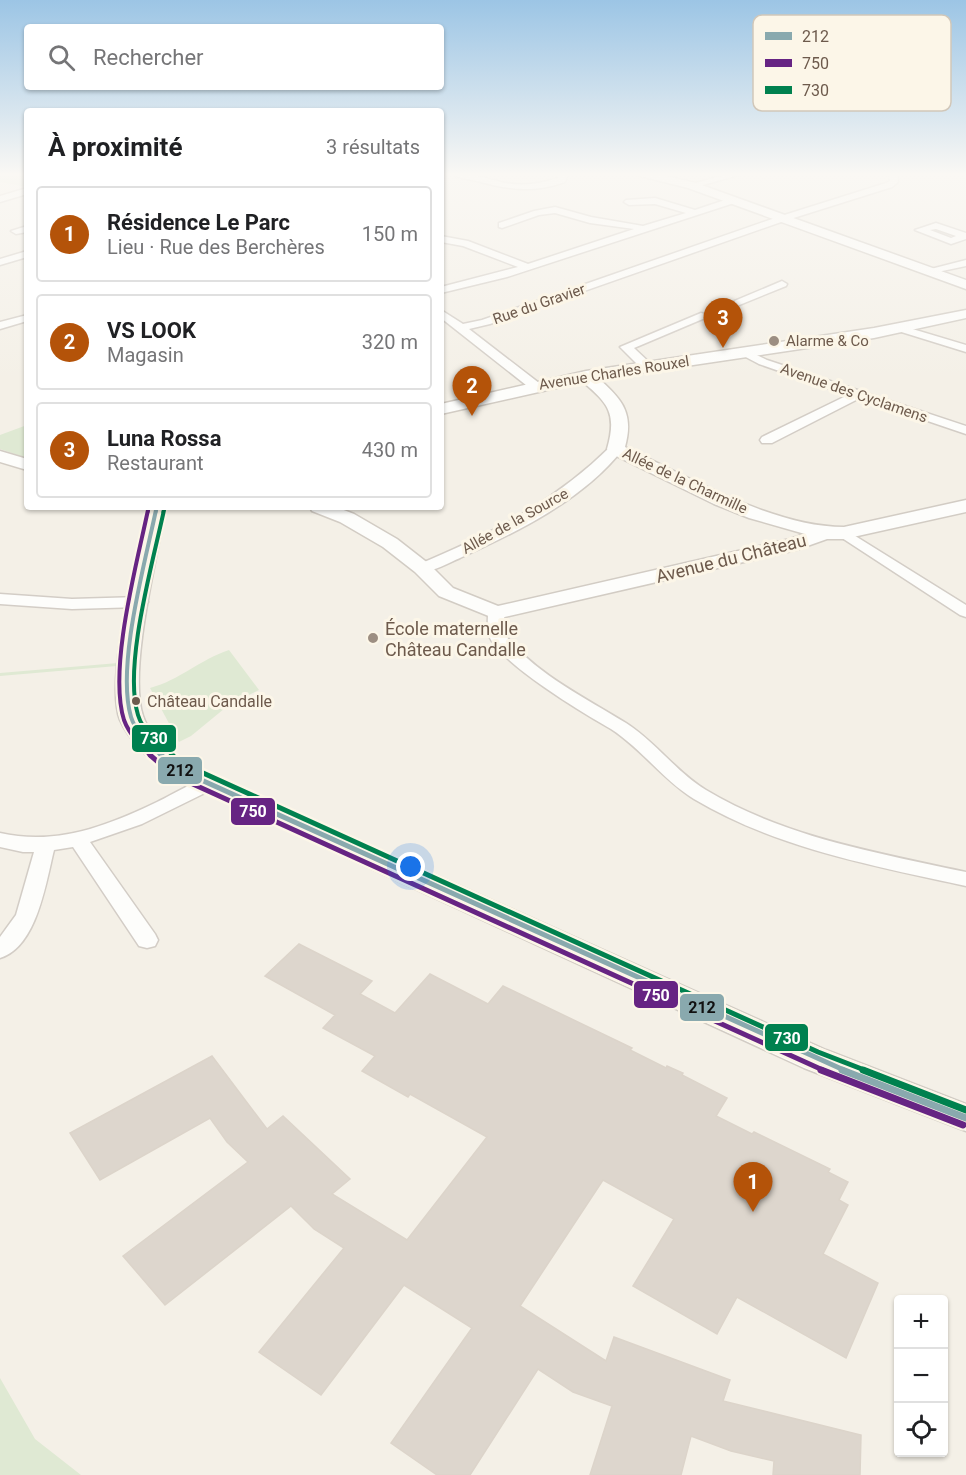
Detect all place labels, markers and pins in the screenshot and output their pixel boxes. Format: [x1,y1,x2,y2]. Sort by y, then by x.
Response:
pin: 3 [704,298,742,348]
place label: Alarme & Co [786,332,869,350]
marker: Alarme & Co [767,334,781,348]
pin: 2 [452,366,492,416]
place label: École maternelle Château Candalle [385,618,526,660]
marker: École maternelle Château Candalle [366,631,380,645]
place label: Château Candalle [147,692,272,711]
marker: Château Candalle [130,695,142,707]
pin: 1 [734,1162,772,1212]

